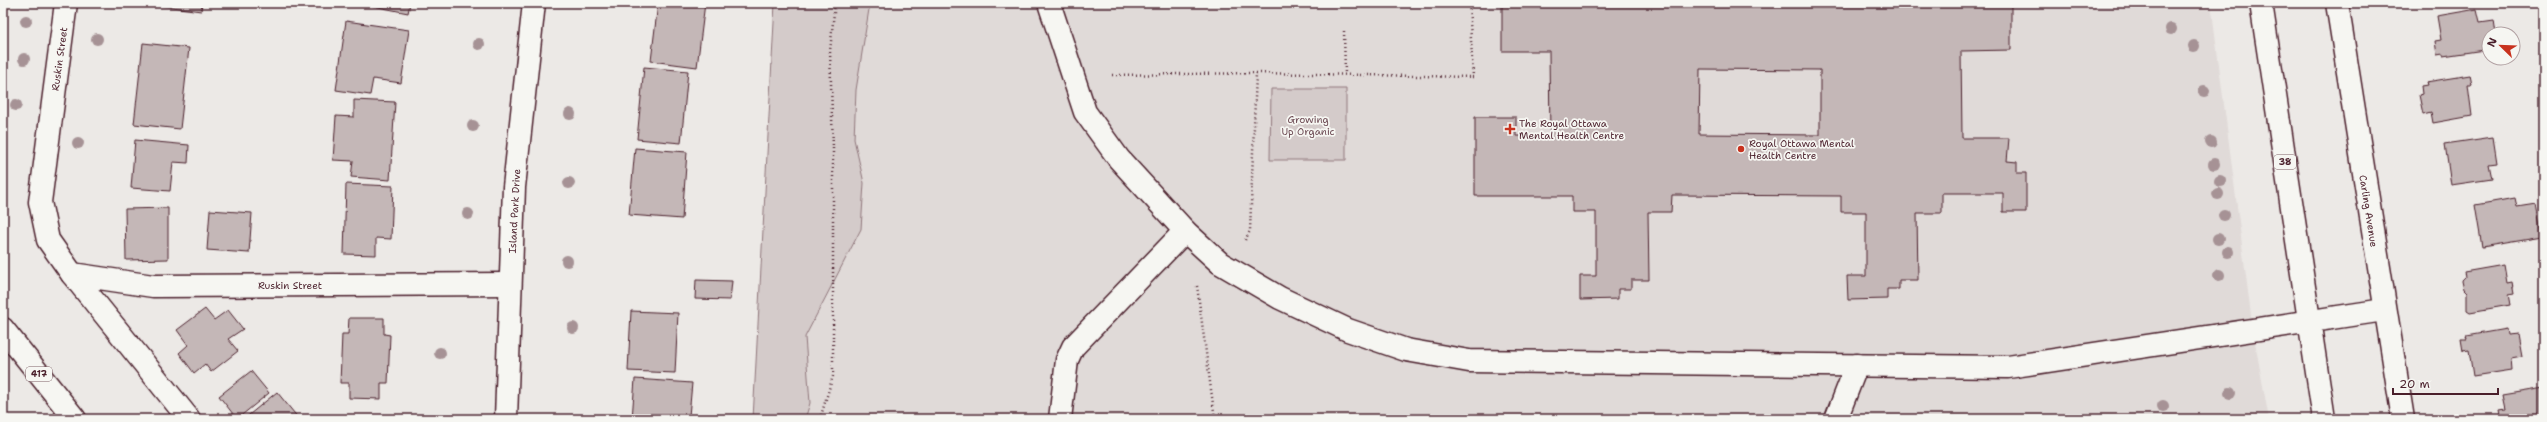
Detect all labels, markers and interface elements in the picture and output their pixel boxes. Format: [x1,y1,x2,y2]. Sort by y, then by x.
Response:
street label: Ruskin Street [49,26,70,92]
north arrow [2481,26,2521,66]
text: N [2484,35,2501,49]
park label: Growing Up Organic [1281,113,1335,138]
place label: The Royal Ottawa Mental Health Centre [1519,117,1625,142]
marker: The Royal Ottawa Mental Health Centre [1504,123,1516,135]
place label: Royal Ottawa Mental Health Centre [1749,137,1854,162]
marker: Royal Ottawa Mental Health Centre [1736,144,1746,154]
road number: 38 [2274,155,2296,169]
street label: Island Park Drive [506,168,523,254]
street label: Carling Avenue [2356,174,2381,248]
street label: Ruskin Street [258,279,322,292]
road number: 417 [26,367,52,381]
scale bar [2393,370,2498,396]
text: 20 m [2399,376,2430,392]

